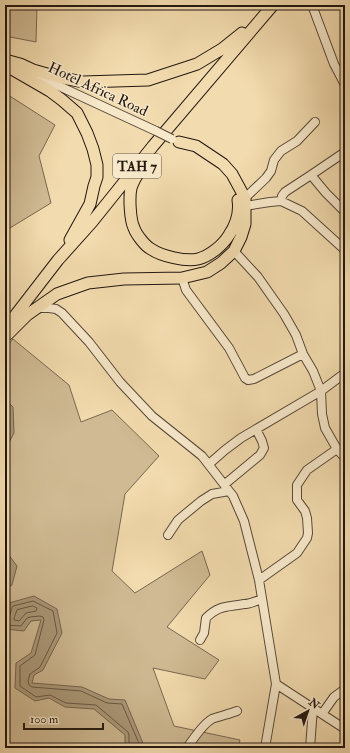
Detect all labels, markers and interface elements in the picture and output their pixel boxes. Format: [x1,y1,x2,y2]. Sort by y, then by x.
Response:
street label: Hotel Africa Road [45,58,151,121]
road number: TAH 7 [113,154,161,178]
north arrow [288,691,328,731]
text: N [305,695,323,713]
scale bar [24,705,103,731]
text: 100 m [30,712,59,727]

